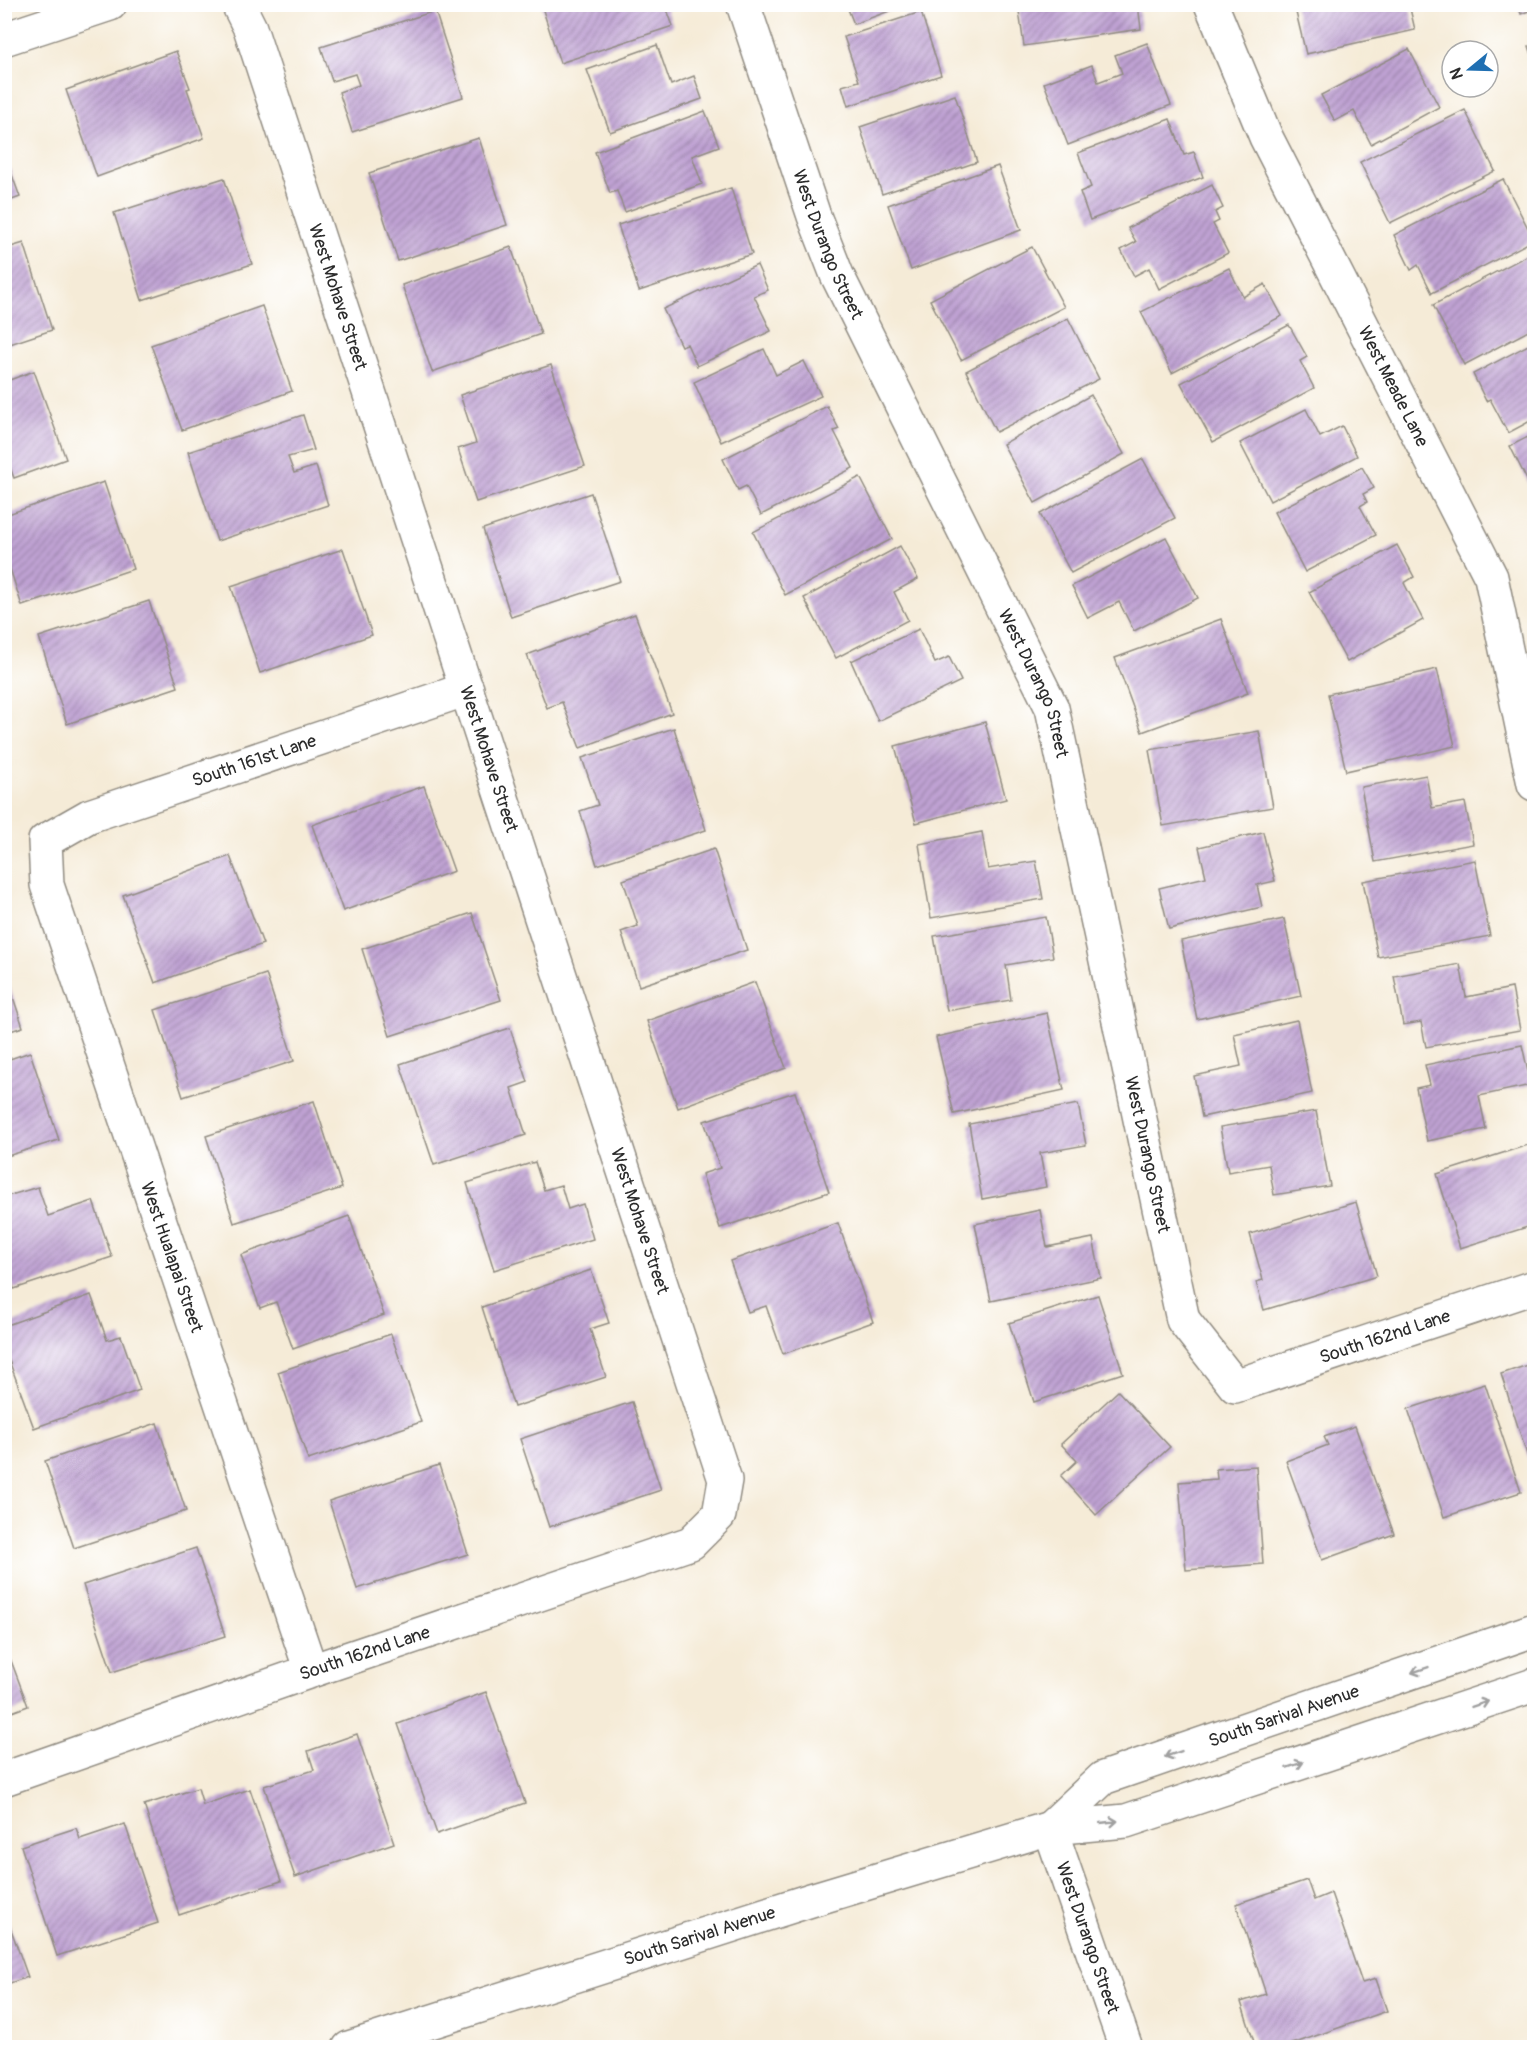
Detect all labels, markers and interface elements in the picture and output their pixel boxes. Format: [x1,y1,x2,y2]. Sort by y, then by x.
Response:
north arrow [1440,39,1500,99]
text: N [1445,65,1468,82]
street label: West Durango Street [787,167,868,324]
street label: West Mohave Street [303,221,372,374]
street label: West Meade Lane [1353,322,1434,451]
street label: West Durango Street [993,605,1073,761]
street label: West Mohave Street [454,683,523,836]
street label: South 161st Lane [189,729,320,793]
street label: West Durango Street [1119,1074,1175,1236]
street label: West Mohave Street [605,1145,674,1298]
street label: West Hualapai Street [135,1179,208,1336]
street label: South 162nd Lane [1317,1304,1453,1369]
street label: South 162nd Lane [296,1621,433,1686]
one-way arrow [1411,1665,1430,1676]
street label: South Sarival Avenue [1205,1680,1363,1753]
one-way arrow [1470,1697,1489,1708]
one-way arrow [1164,1750,1183,1761]
one-way arrow [1285,1759,1304,1770]
one-way arrow [1098,1816,1118,1827]
street label: West Durango Street [1050,1859,1125,2018]
street label: South Sarival Avenue [621,1901,778,1971]

